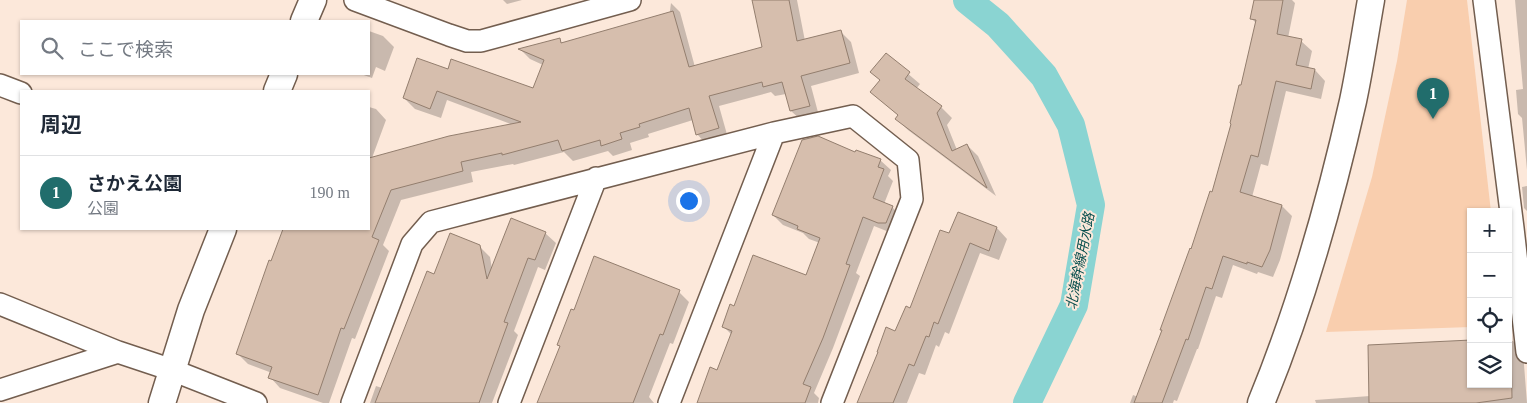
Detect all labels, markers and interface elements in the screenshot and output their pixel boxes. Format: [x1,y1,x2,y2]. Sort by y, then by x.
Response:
search box [20,20,370,75]
icon: search [38,34,66,62]
text: ここで検索 [78,39,173,60]
pin: 1 [1417,78,1449,119]
text: 周辺 [40,113,82,137]
text: さかえ公園 [87,173,182,194]
text: 1 [52,184,60,201]
text: 190 m [310,184,350,201]
your location [676,188,702,214]
text: 公園 [87,200,119,217]
map controls [1467,208,1512,388]
button: + [1467,208,1512,253]
water label: 北海幹線用水路 [1064,211,1097,311]
button: − [1467,253,1512,298]
button: locate [1467,298,1512,343]
button: layers [1467,343,1512,388]

